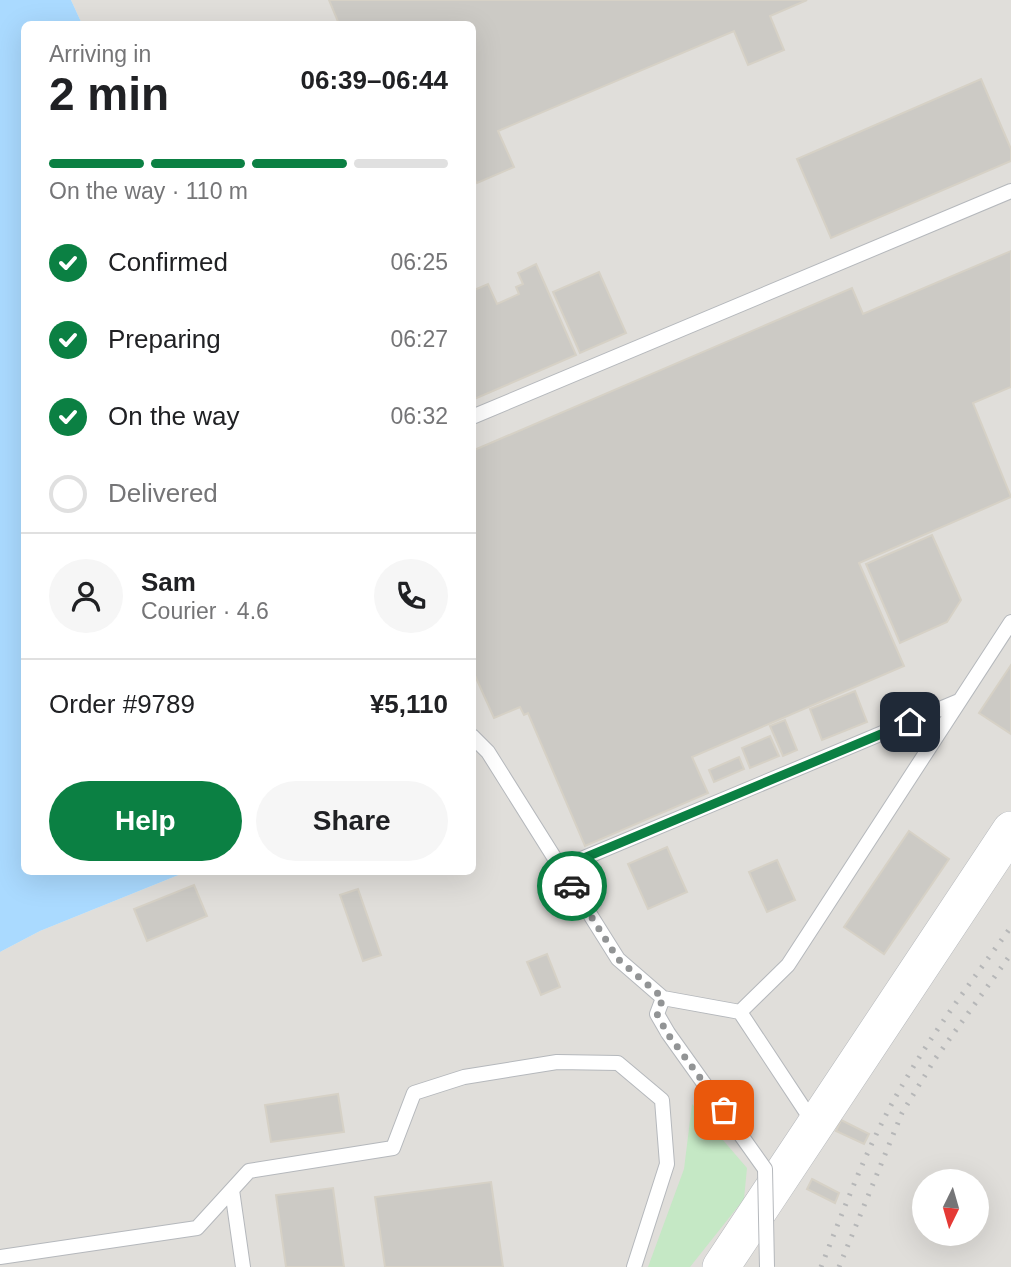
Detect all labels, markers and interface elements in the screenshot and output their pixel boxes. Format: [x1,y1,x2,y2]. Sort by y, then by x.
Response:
text: Arriving in [49,41,151,67]
text: 06:39–06:44 [301,65,448,95]
text: 2 min [49,68,169,120]
text: On the way · 110 m [49,178,248,204]
icon: check [49,244,87,282]
text: Confirmed [108,247,228,277]
text: 06:25 [390,249,448,275]
icon: check [49,321,87,359]
text: Preparing [108,324,221,354]
text: 06:27 [390,326,448,352]
icon: check [49,398,87,436]
text: On the way [108,401,240,431]
text: 06:32 [390,403,448,429]
text: Delivered [108,478,218,508]
button: person [49,559,123,633]
button: phone [374,559,448,633]
text: Sam [141,567,196,597]
text: Courier · 4.6 [141,598,269,624]
text: Order #9789 [49,689,195,719]
text: ¥5,110 [370,689,448,719]
pin [880,692,940,752]
icon: home [891,703,929,741]
button: Help [49,781,242,861]
button: Share [256,781,448,861]
courier [537,851,607,921]
icon: car [553,867,591,905]
pin [694,1080,754,1140]
icon: bag [705,1091,743,1129]
north arrow [912,1169,989,1246]
map controls [912,1169,989,1246]

